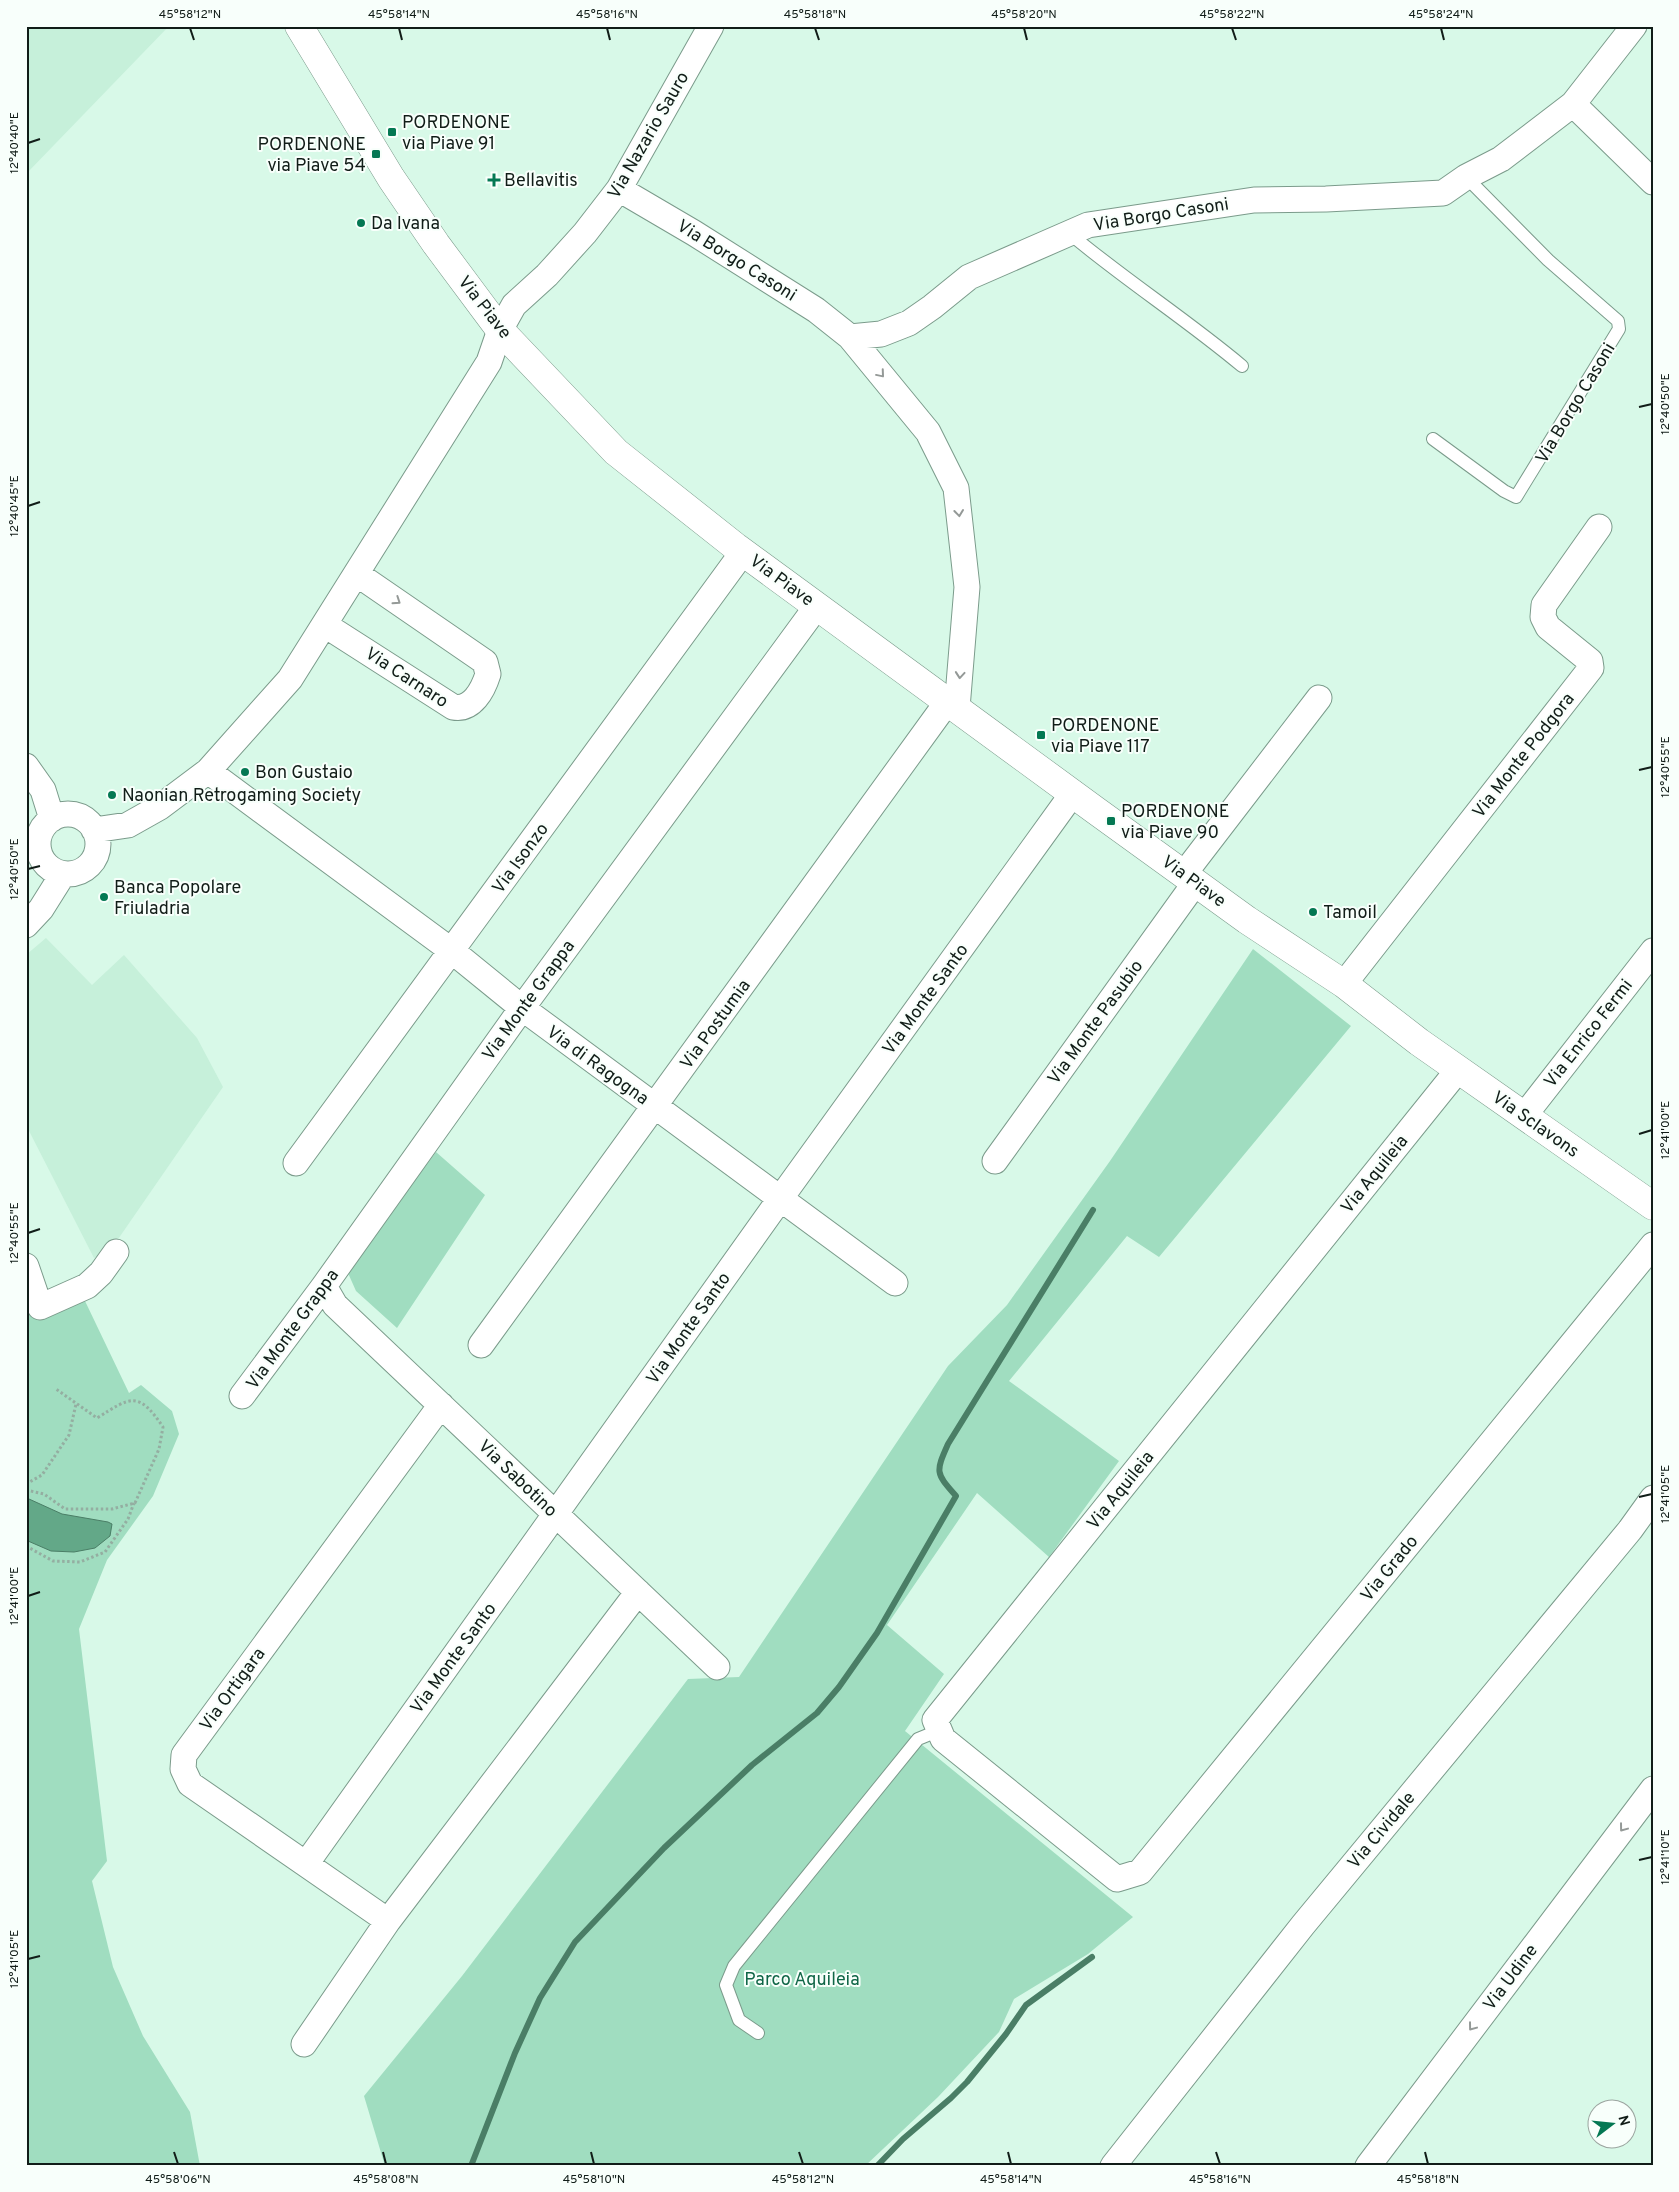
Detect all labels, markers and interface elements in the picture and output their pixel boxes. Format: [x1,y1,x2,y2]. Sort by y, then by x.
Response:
text: 45°58'12"N [159,7,221,23]
text: 45°58'14"N [368,7,430,23]
text: 45°58'16"N [576,7,638,23]
text: 45°58'18"N [784,7,846,23]
text: 45°58'20"N [991,7,1057,23]
text: 45°58'22"N [1199,7,1265,23]
text: 45°58'24"N [1408,7,1474,23]
street label: Via Nazario Sauro [604,68,695,204]
text: 12°40'40"E [7,112,23,174]
place label: PORDENONE via Piave 91 [402,112,510,156]
marker: PORDENONE via Piave 91 [386,126,398,138]
place label: PORDENONE via Piave 54 [258,134,366,178]
marker: PORDENONE via Piave 54 [370,148,382,160]
place label: Bellavitis [504,170,578,193]
marker: Bellavitis [488,174,500,186]
street label: Via Borgo Casoni [1092,193,1231,238]
place label: Da Ivana [371,213,440,236]
street label: Via Borgo Casoni [672,215,800,307]
marker: Da Ivana [355,217,367,229]
street label: Via Piave [452,272,516,344]
street label: Via Borgo Casoni [1531,339,1621,468]
one-way arrow [876,369,885,378]
text: 12°40'50"E [1658,373,1674,435]
text: 12°40'45"E [7,475,23,537]
one-way arrow [953,510,964,518]
street label: Via Piave [744,550,818,612]
one-way arrow [392,595,401,605]
street label: Via Carnaro [360,643,452,714]
one-way arrow [955,671,966,679]
street label: Via Monte Podgora [1468,689,1580,823]
place label: PORDENONE via Piave 117 [1051,715,1159,759]
marker: PORDENONE via Piave 117 [1035,729,1047,741]
text: 12°40'55"E [1658,736,1674,798]
place label: Bon Gustaio [255,762,353,785]
marker: Bon Gustaio [239,766,251,778]
place label: Naonian Retrogaming Society [122,785,361,808]
marker: Naonian Retrogaming Society [106,789,118,801]
place label: PORDENONE via Piave 90 [1121,801,1229,845]
marker: PORDENONE via Piave 90 [1105,815,1117,827]
street label: Via Isonzo [488,819,555,899]
text: 12°40'50"E [7,838,23,900]
street label: Via Piave [1156,851,1230,913]
place label: Banca Popolare Friuladria [114,877,241,921]
marker: Banca Popolare Friuladria [98,891,110,903]
place label: Tamoil [1323,902,1377,925]
marker: Tamoil [1307,906,1319,918]
street label: Via Monte Grappa [478,936,581,1066]
street label: Via Monte Santo [878,940,974,1060]
street label: Via Monte Pasubio [1043,956,1149,1090]
street label: Via Postumia [676,975,757,1074]
street label: Via Enrico Fermi [1540,975,1639,1093]
street label: Via di Ragogna [542,1021,653,1111]
street label: Via Sclavons [1487,1087,1583,1164]
text: 12°41'00"E [1658,1101,1674,1159]
street label: Via Aquileia [1336,1131,1414,1219]
text: 12°40'55"E [7,1202,23,1264]
street label: Via Monte Grappa [242,1265,345,1395]
street label: Via Monte Santo [642,1268,736,1389]
street label: Via Sabotino [472,1435,562,1523]
street label: Via Aquileia [1082,1447,1160,1535]
text: 12°41'05"E [1658,1465,1674,1523]
street label: Via Grado [1356,1531,1424,1607]
text: 12°41'00"E [7,1567,23,1625]
street label: Via Monte Santo [406,1599,502,1719]
street label: Via Ortigara [195,1644,271,1736]
street label: Via Cividale [1343,1788,1421,1874]
one-way arrow [1621,1822,1629,1831]
text: 12°41'10"E [1658,1829,1674,1885]
text: 12°41'05"E [7,1930,23,1988]
street label: Via Udine [1479,1940,1544,2016]
park label: Parco Aquileia [744,1969,860,1992]
one-way arrow [1470,2021,1478,2030]
north arrow [1586,2100,1636,2150]
text: N [1613,2114,1633,2128]
text: 45°58'06"N [145,2172,211,2188]
text: 45°58'08"N [353,2172,419,2188]
text: 45°58'10"N [563,2172,625,2188]
text: 45°58'12"N [772,2172,834,2188]
text: 45°58'14"N [980,2172,1042,2188]
text: 45°58'16"N [1189,2172,1251,2188]
text: 45°58'18"N [1397,2172,1459,2188]

